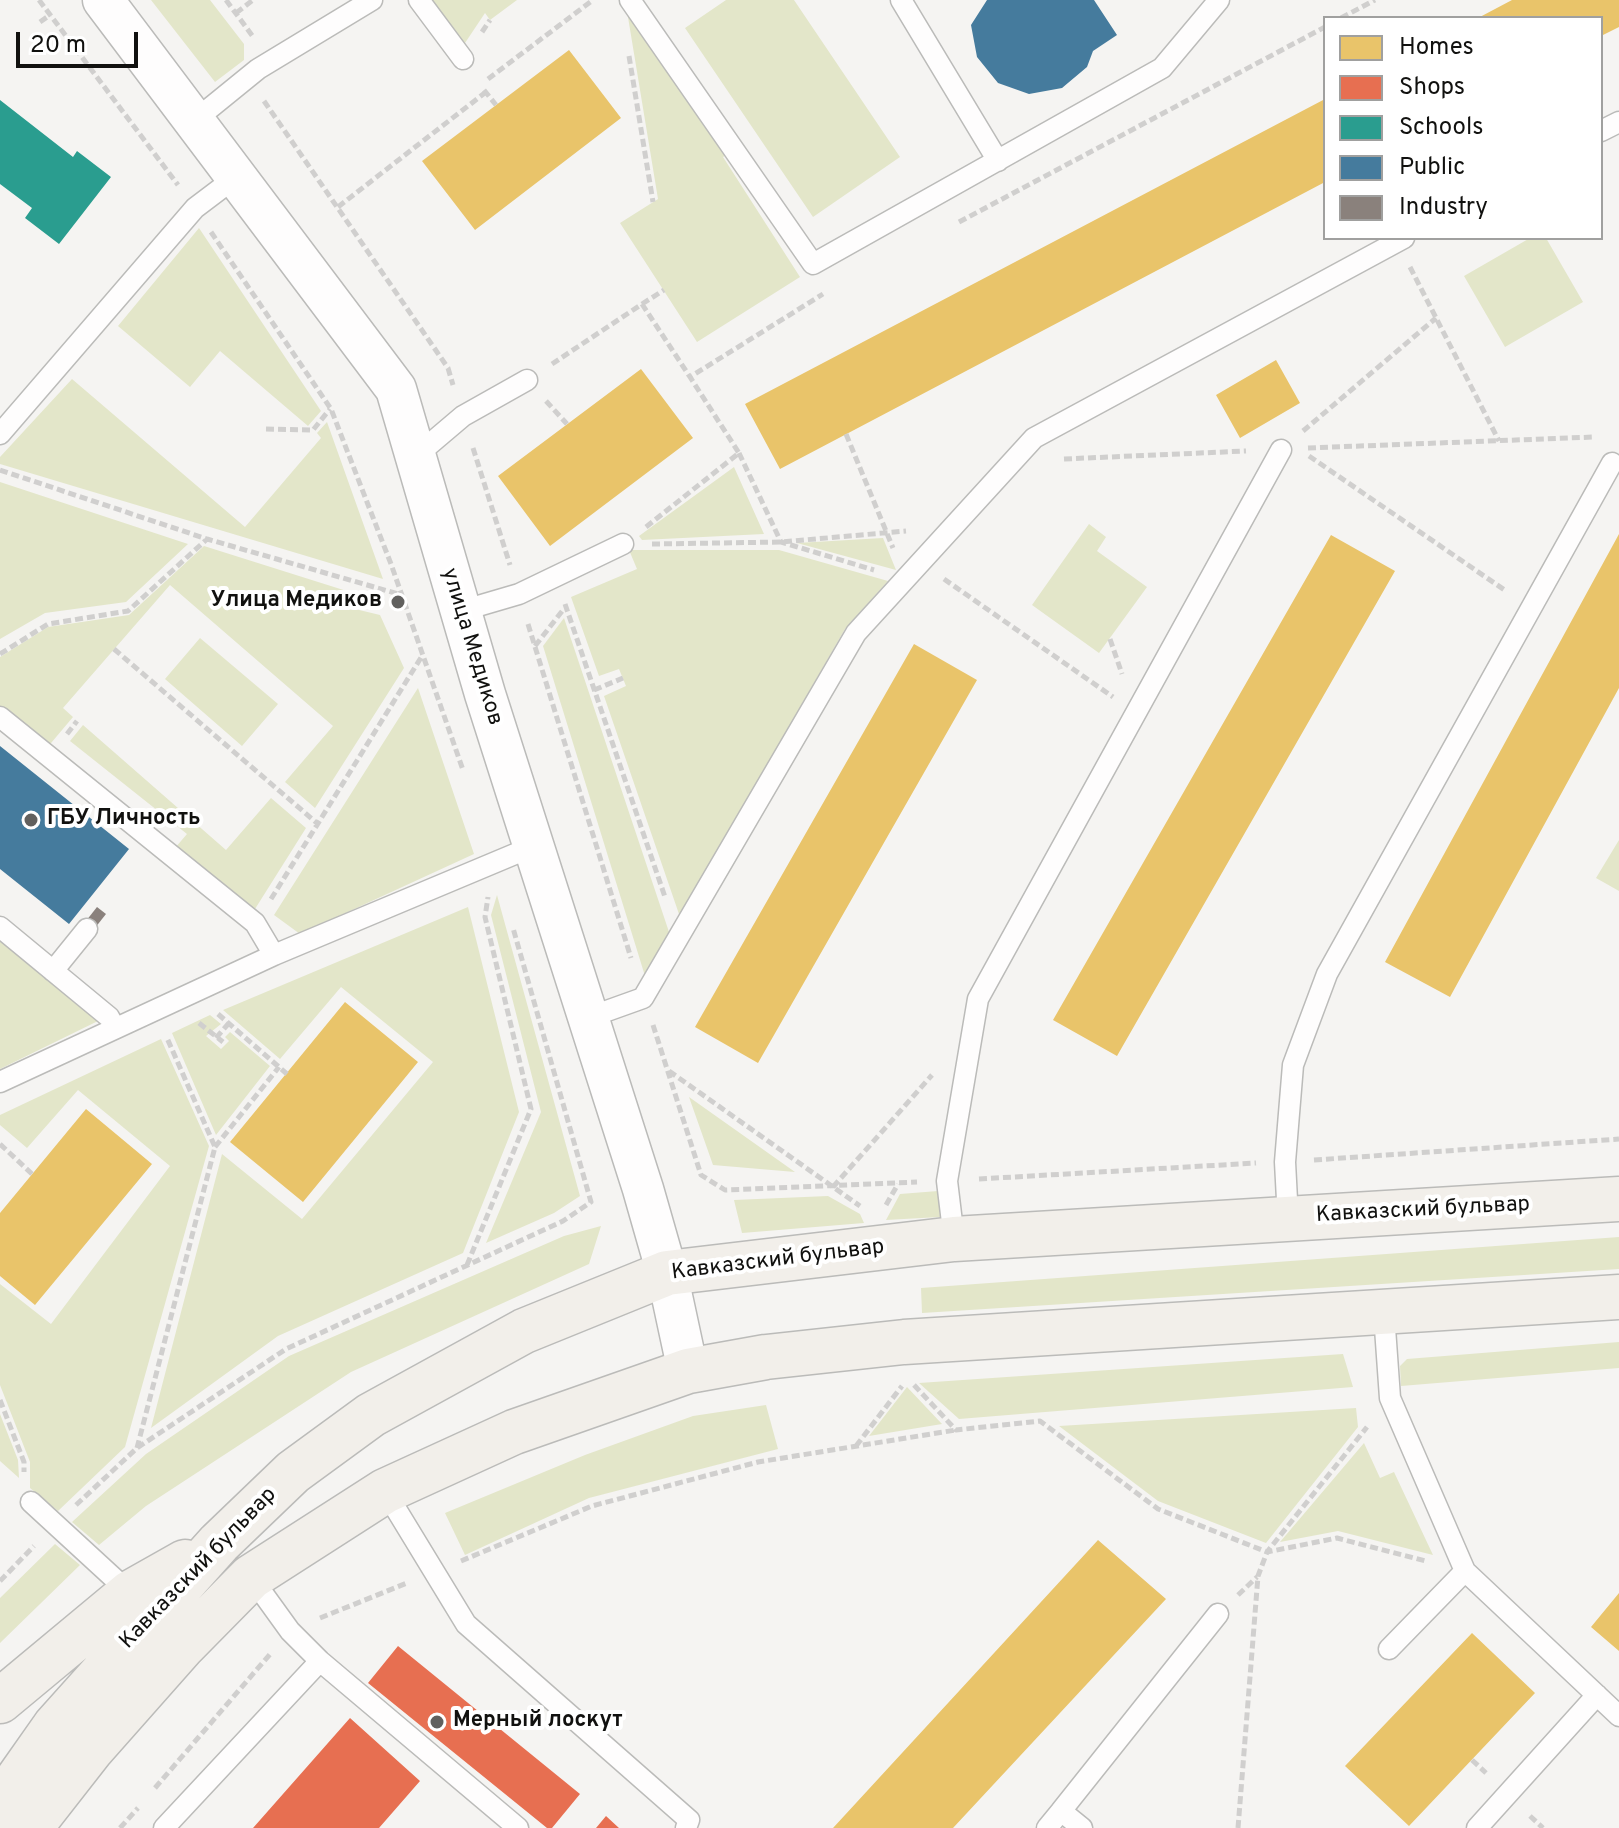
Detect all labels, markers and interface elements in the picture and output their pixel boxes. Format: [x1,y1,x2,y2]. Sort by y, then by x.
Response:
scale bar [20,16,142,66]
legend [1323,16,1603,240]
text: 20 m [30,31,86,61]
text: Homes [1399,33,1474,63]
text: Shops [1399,73,1465,103]
text: Schools [1399,113,1484,143]
text: Public [1399,153,1465,183]
text: Industry [1399,193,1488,223]
street label: улица Медиков [435,565,507,729]
place label: Улица Медиков [210,589,382,615]
marker: Улица Медиков [389,593,407,611]
place label: ГБУ Личность [47,807,201,833]
marker: ГБУ Личность [22,811,40,829]
street label: Кавказский бульвар [1315,1192,1531,1230]
street label: Кавказский бульвар [670,1235,886,1287]
street label: Кавказский бульвар [115,1483,283,1655]
place label: Мерный лоскут [453,1709,623,1735]
marker: Мерный лоскут [428,1713,446,1731]

